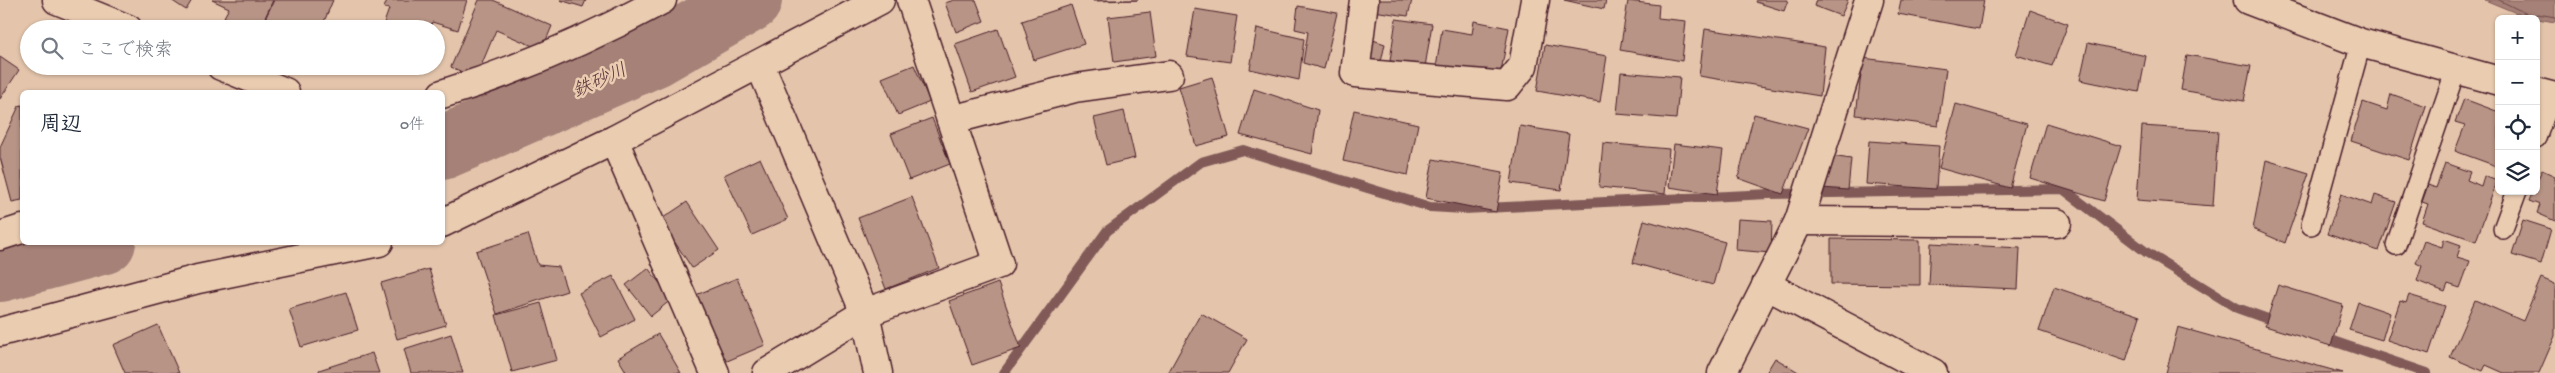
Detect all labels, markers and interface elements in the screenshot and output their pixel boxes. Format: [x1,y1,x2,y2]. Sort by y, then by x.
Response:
map controls [2495,15,2540,195]
button: + [2495,15,2540,60]
search box [20,20,445,75]
icon: search [38,34,66,62]
text: ここで検索 [78,40,173,63]
water label: 鉄砂川 [569,59,631,104]
button: − [2495,60,2540,105]
button: locate [2495,105,2540,150]
text: 周辺 [40,114,82,139]
text: 0件 [400,117,425,136]
button: layers [2495,150,2540,195]

